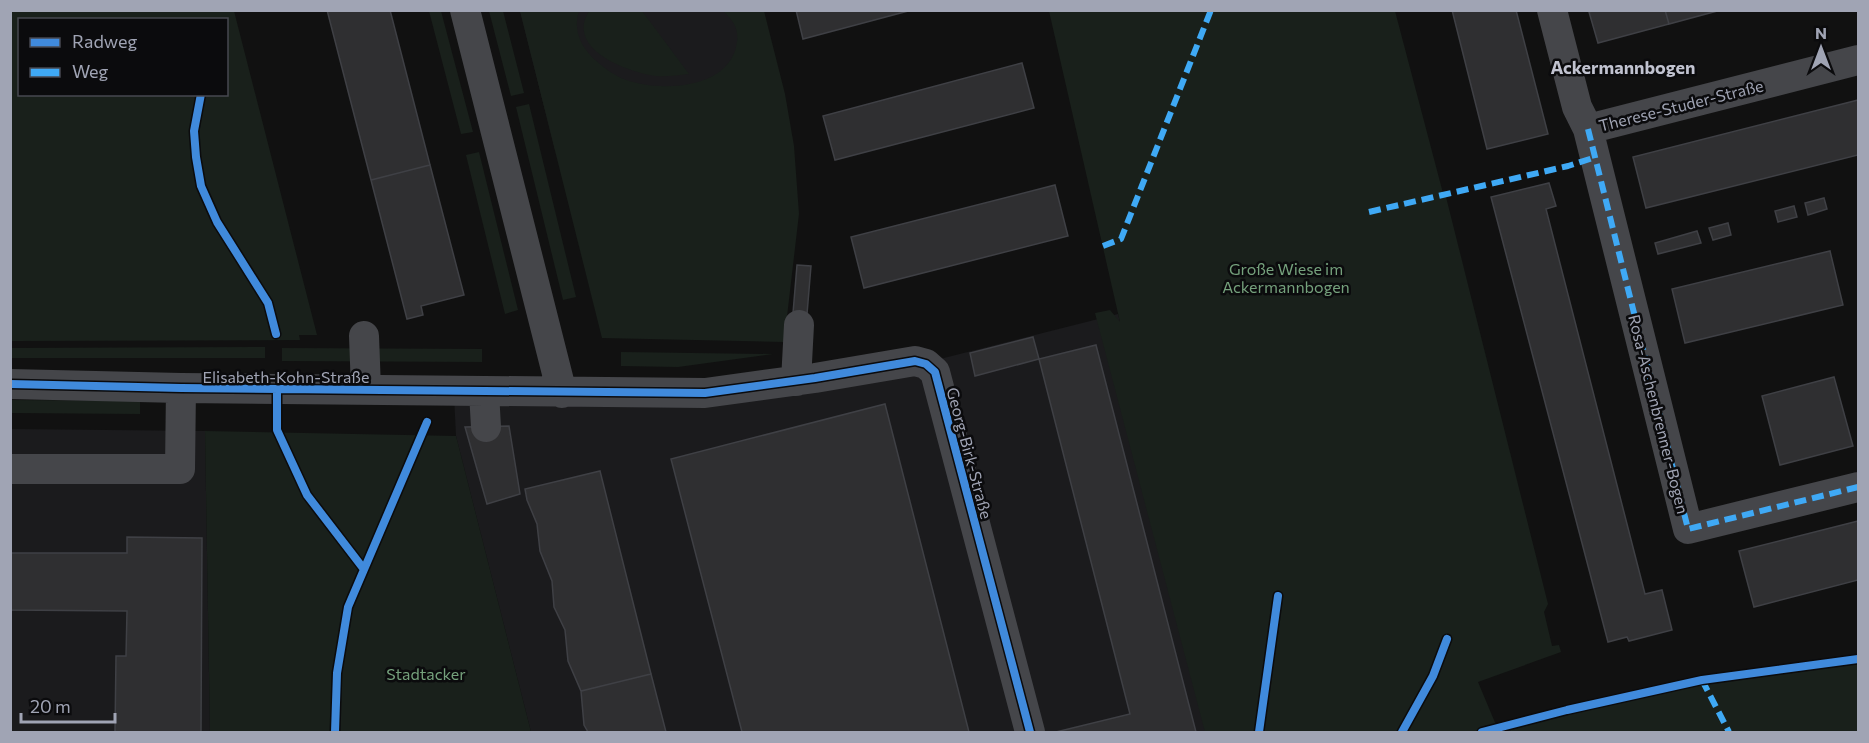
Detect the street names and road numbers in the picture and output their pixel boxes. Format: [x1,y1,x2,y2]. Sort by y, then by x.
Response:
street label: Therese-Studer-Straße [1597,75,1765,135]
street label: Rosa-Aschenbrenner-Bogen [1625,312,1693,516]
street label: Elisabeth-Kohn-Straße [203,367,369,386]
street label: Georg-Birk-Straße [943,385,997,521]

